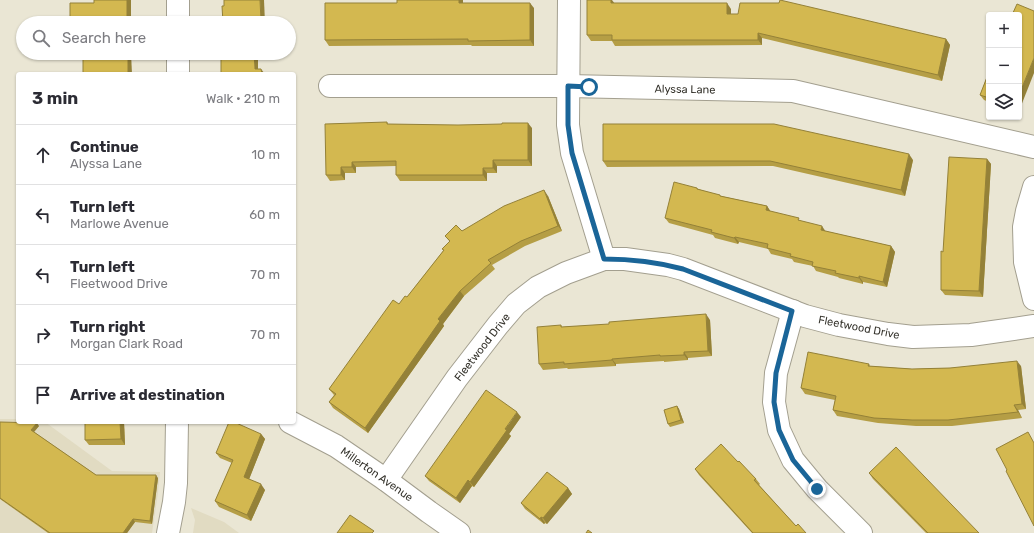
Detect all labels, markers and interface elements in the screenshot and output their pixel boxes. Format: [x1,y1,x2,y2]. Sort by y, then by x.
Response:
map controls [986,12,1022,120]
button: + [986,12,1022,48]
search box [16,16,296,60]
icon: search [30,27,52,49]
text: Search here [62,29,146,47]
button: − [986,48,1022,84]
route start [580,78,598,96]
street label: Alyssa Lane [654,82,716,97]
button: layers [986,84,1022,120]
text: 3 min [32,88,78,108]
text: Walk · 210 m [206,91,280,106]
text: Continue [70,138,139,156]
icon: ahead [32,144,54,166]
text: 10 m [251,147,280,162]
text: Alyssa Lane [70,156,142,171]
text: Turn left [70,198,135,216]
icon: left [32,204,54,226]
text: 60 m [249,207,280,222]
text: Marlowe Avenue [70,216,169,231]
text: Turn left [70,258,135,276]
icon: left [32,264,54,286]
text: 70 m [250,267,280,282]
text: Fleetwood Drive [70,276,168,291]
street label: Fleetwood Drive [452,311,513,384]
street label: Fleetwood Drive [817,313,901,342]
text: Turn right [70,318,145,336]
icon: right [32,324,54,346]
text: 70 m [250,327,280,342]
text: Morgan Clark Road [70,336,183,351]
icon: arrive [32,384,54,406]
text: Arrive at destination [70,386,225,404]
street label: Millerton Avenue [338,445,415,504]
route end [808,480,826,498]

